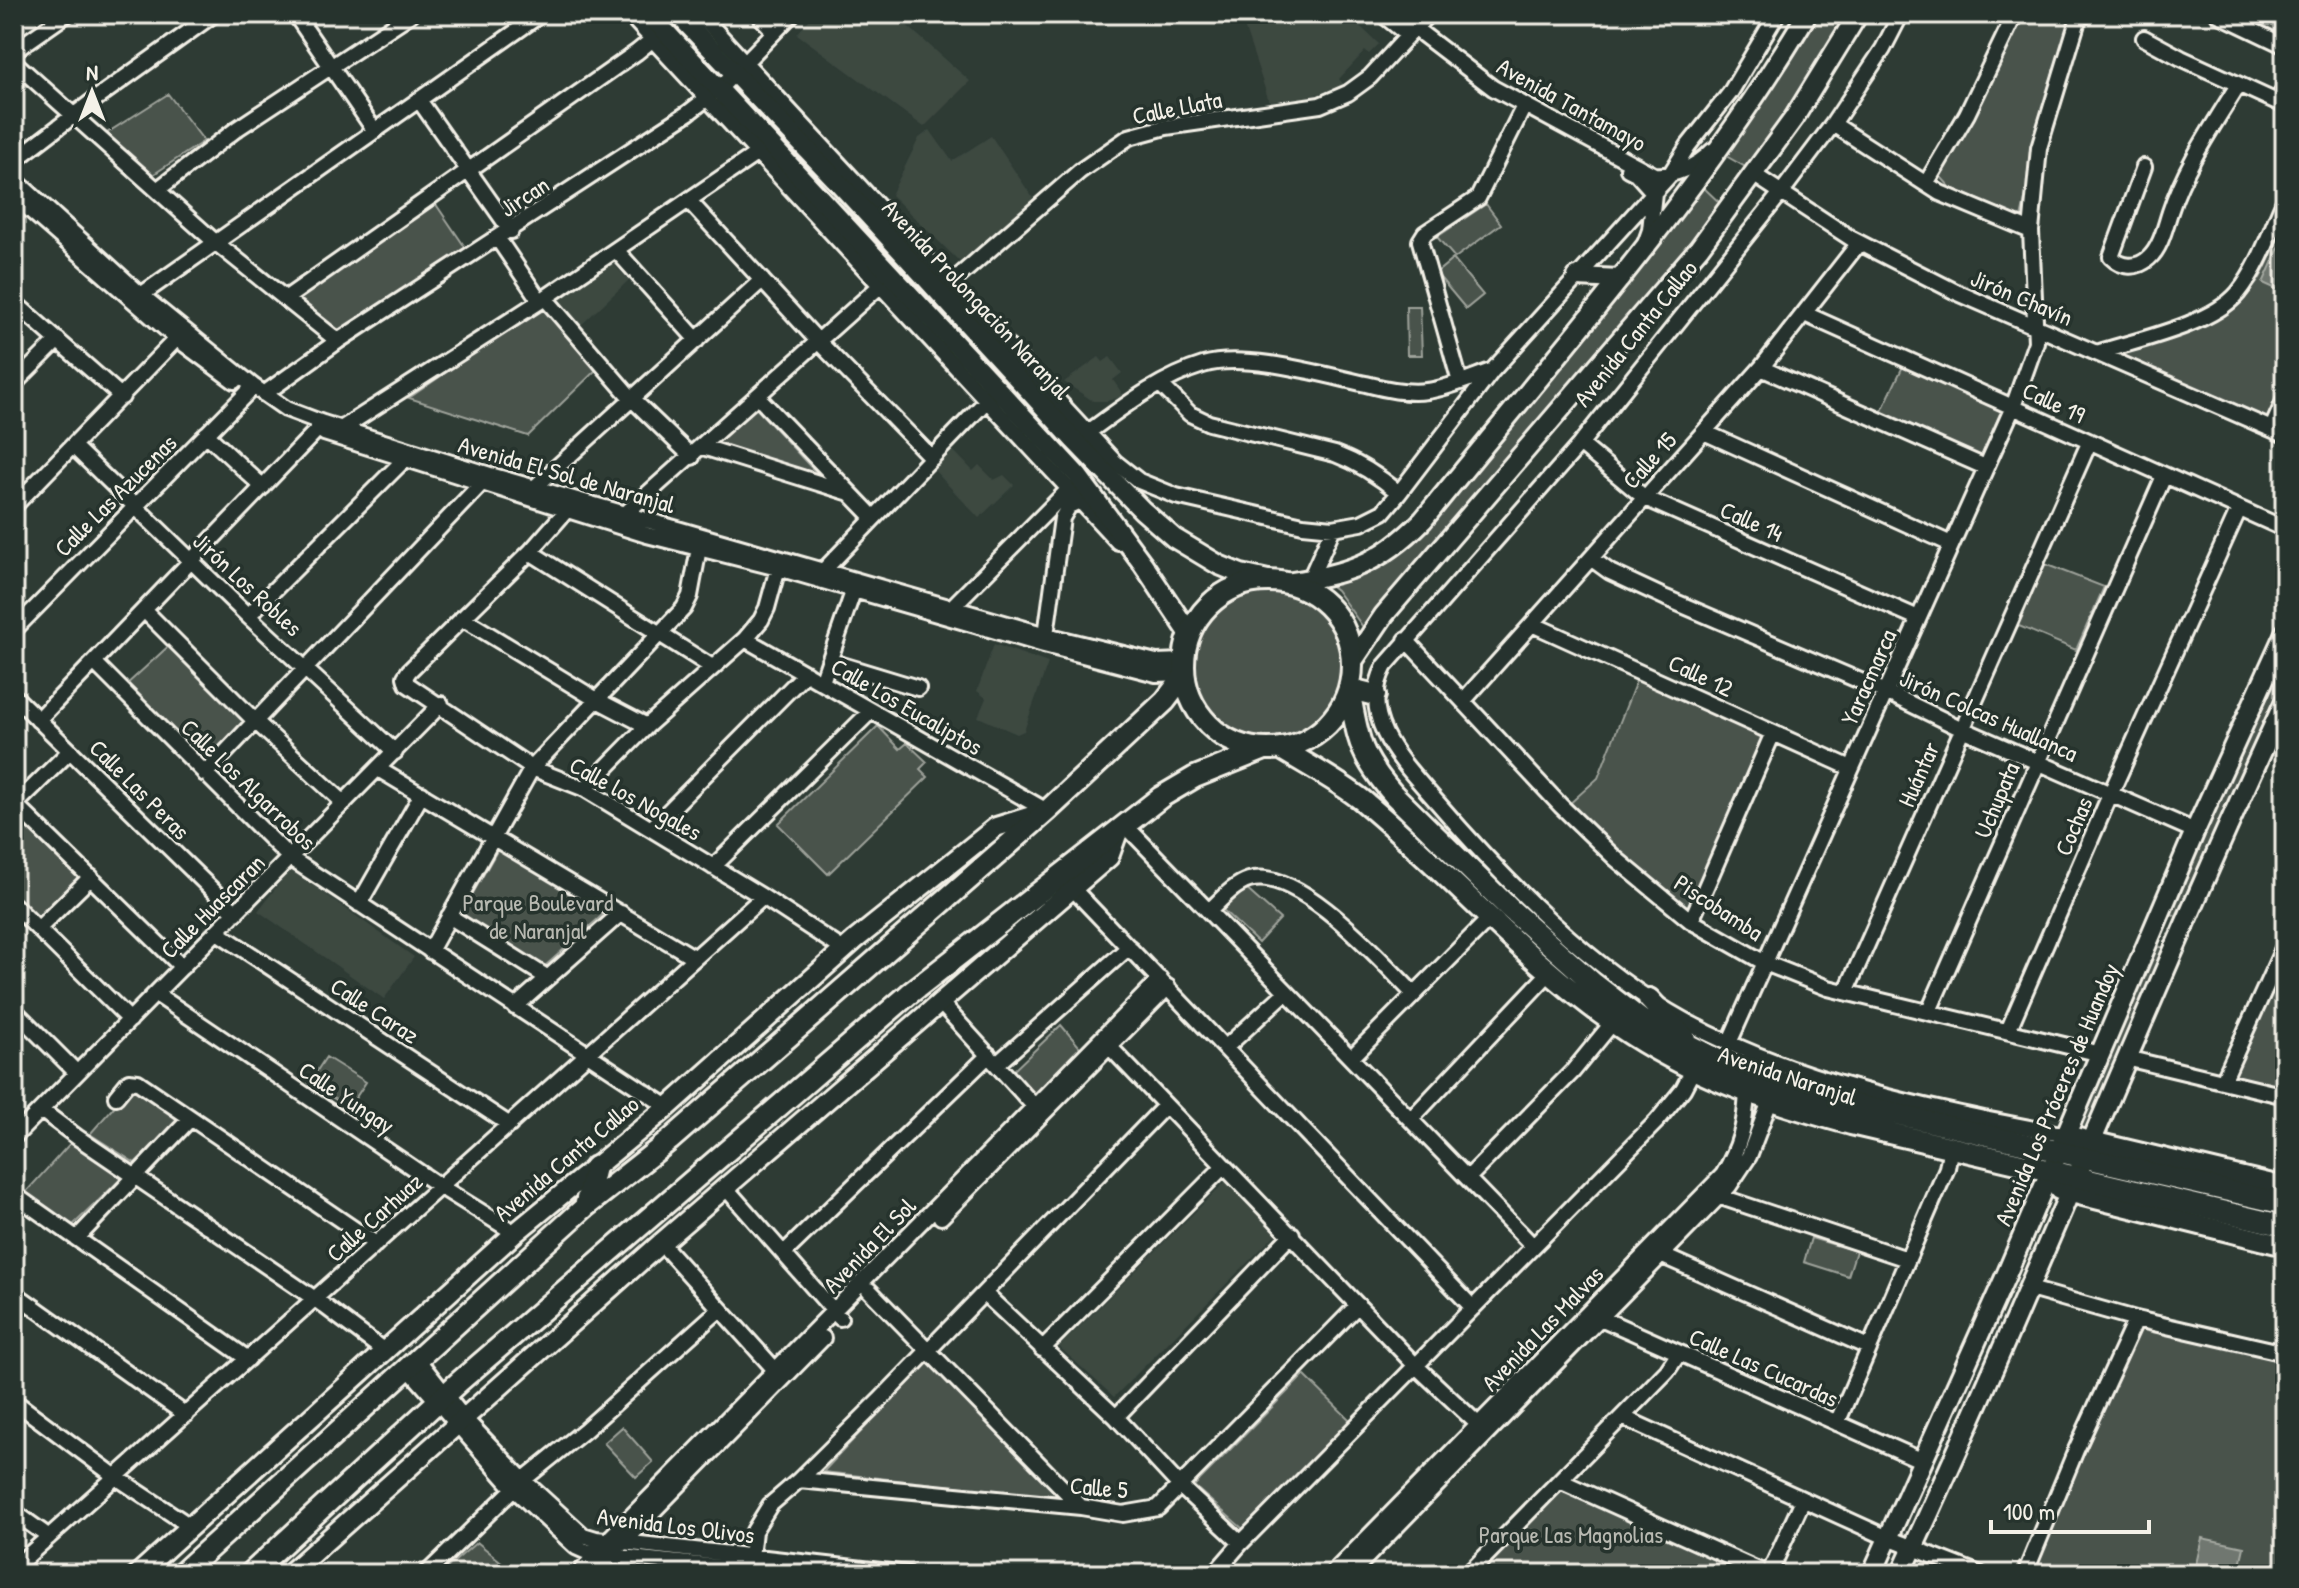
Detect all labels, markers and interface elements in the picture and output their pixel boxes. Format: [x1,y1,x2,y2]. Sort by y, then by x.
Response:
street label: Avenida Tantamayo [1492,50,1653,158]
north arrow [52,52,132,132]
text: N [86,57,98,87]
street label: Calle Llata [1130,83,1224,131]
street label: Jircan [493,168,555,224]
street label: Avenida Prolongación Naranjal [876,192,1079,406]
street label: Avenida Canta Callao [1566,253,1704,413]
street label: Jirón Chavín [1966,261,2078,333]
street label: Calle 19 [2018,374,2091,430]
street label: Calle 15 [1615,424,1683,496]
street label: Calle Las Azucenas [47,427,183,563]
street label: Avenida El Sol de Naranjal [455,428,680,520]
street label: Calle 14 [1715,493,1789,549]
street label: Jirón Los Robles [186,525,310,643]
street label: Yaracmarca [1833,624,1903,730]
street label: Calle 12 [1663,646,1739,704]
street label: Calle Los Eucaliptos [826,650,988,762]
street label: Jirón Colcas Huallanca [1895,661,2083,769]
street label: Calle Los Algarrobos [174,711,324,857]
street label: Calle Las Peras [83,732,197,846]
street label: Huántar [1890,736,1946,812]
street label: Calle los Nogales [564,748,708,848]
street label: Uchupata [1966,757,2026,843]
street label: Cochas [2046,792,2100,860]
street label: Calle Huascaran [153,847,271,965]
street label: Piscobamba [1668,866,1770,948]
park label: Parque Boulevard de Naranjal [463,886,613,946]
street label: Avenida Los Próceres de Huandoy [1986,958,2126,1230]
street label: Calle Caraz [325,969,425,1051]
street label: Avenida Naranjal [1714,1037,1862,1113]
street label: Calle Yungay [293,1053,401,1141]
street label: Avenida Canta Callao [487,1088,645,1228]
street label: Calle Carhuaz [319,1165,429,1269]
street label: Avenida El Sol [815,1190,923,1300]
street label: Avenida Las Malvas [1474,1258,1610,1398]
street label: Calle Las Cucardas [1685,1320,1843,1414]
street label: Calle 5 [1069,1469,1129,1505]
scale bar [1991,1484,2149,1534]
text: 100 m [2003,1495,2055,1527]
street label: Avenida Los Olivos [595,1499,757,1551]
park label: Parque Las Magnolias [1479,1518,1663,1550]

